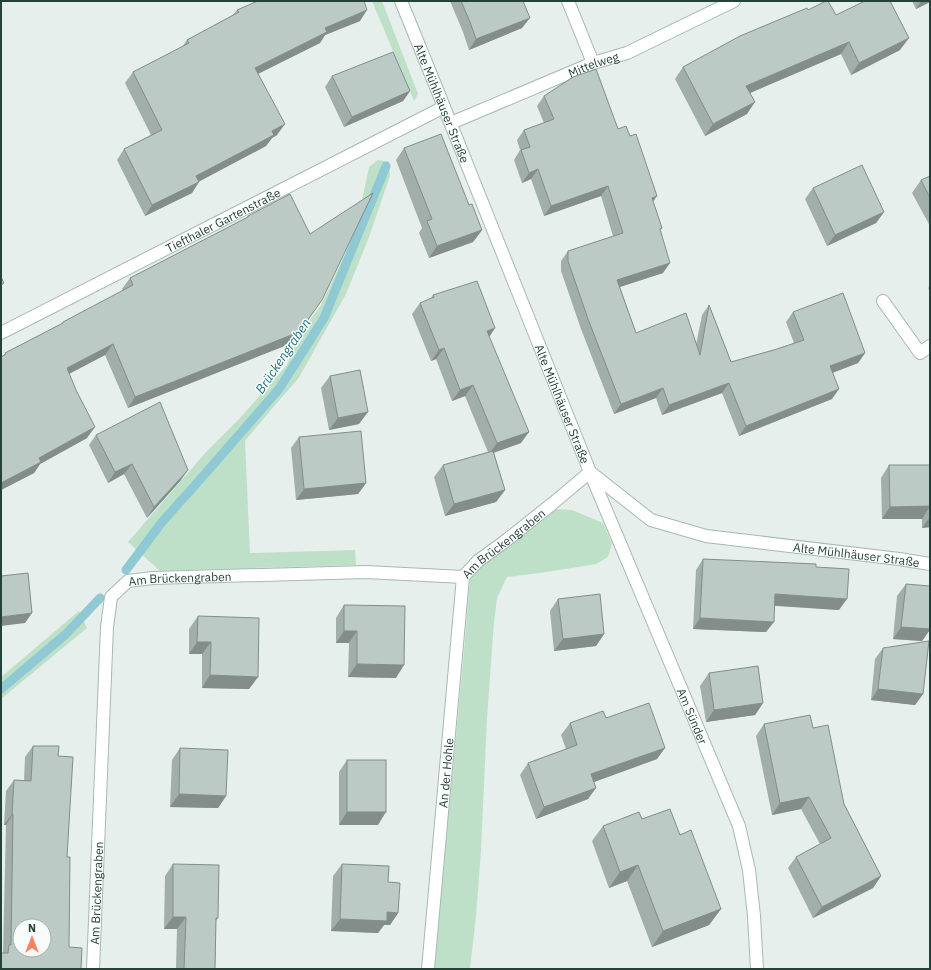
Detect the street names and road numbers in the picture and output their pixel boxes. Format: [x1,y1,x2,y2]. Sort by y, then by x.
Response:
street label: Alte Mühlhäuser Straße [412,41,473,165]
street label: Mittelweg [566,48,621,80]
street label: Tiefthaler Gartenstraße [163,184,283,255]
street label: Alte Mühlhäuser Straße [532,342,593,466]
street label: Am Brückengraben [458,505,548,581]
street label: Alte Mühlhäuser Straße [792,539,921,570]
street label: Am Brückengraben [128,568,232,588]
street label: Am Sünder [674,686,711,747]
street label: An der Hohle [435,737,456,808]
street label: Am Brückengraben [87,841,106,945]

